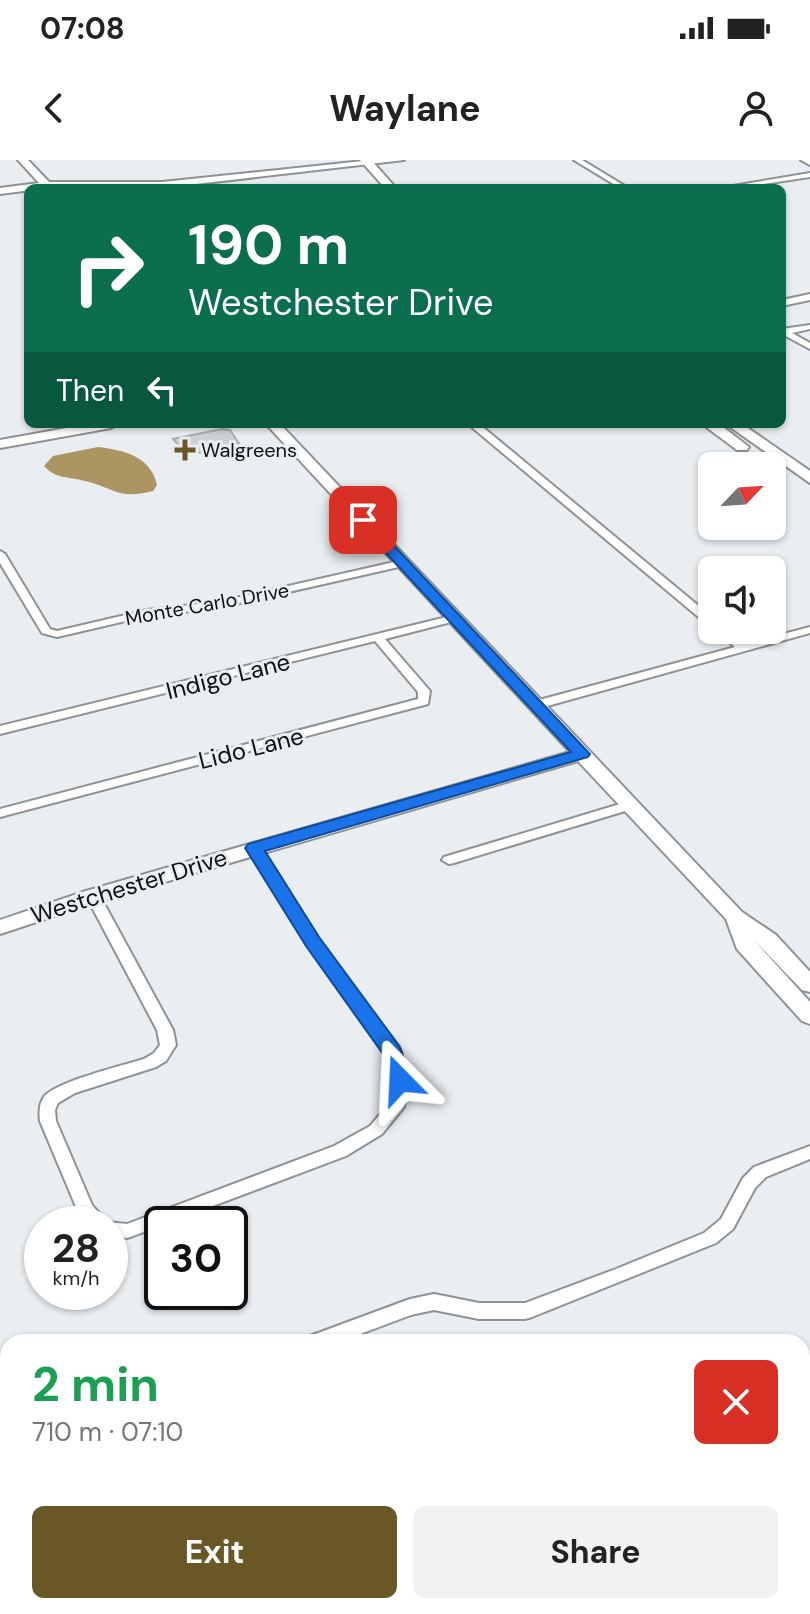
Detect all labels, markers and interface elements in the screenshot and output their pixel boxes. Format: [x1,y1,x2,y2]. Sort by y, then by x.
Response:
text: 07:08 [40,9,125,48]
text: Waylane [329,85,481,132]
icon: back [32,86,76,130]
icon: person [734,86,778,130]
text: 190 m [188,208,349,281]
icon: right [56,216,160,320]
text: Westchester Drive [188,279,494,326]
icon: left [140,368,184,412]
text: Then [56,371,124,410]
place label: Walgreens [201,437,297,463]
marker: Walgreens [176,441,194,459]
north arrow [698,452,786,540]
map controls [698,452,786,644]
pin [329,486,397,554]
icon: arrive [341,498,385,542]
button: sound [698,556,786,644]
street label: Monte Carlo Drive [123,577,291,631]
street label: Indigo Lane [163,646,293,706]
street label: Lido Lane [195,720,307,776]
street label: Westchester Drive [27,841,231,931]
position arrow [358,1038,442,1122]
speed limit sign: 30 [144,1206,248,1310]
text: 28 [52,1222,100,1274]
text: km/h [52,1265,100,1291]
text: 2 min [32,1353,159,1416]
button: close [694,1360,778,1444]
text: 710 m · 07:10 [32,1415,183,1449]
button: Exit [32,1506,397,1598]
button: Share [413,1506,778,1598]

